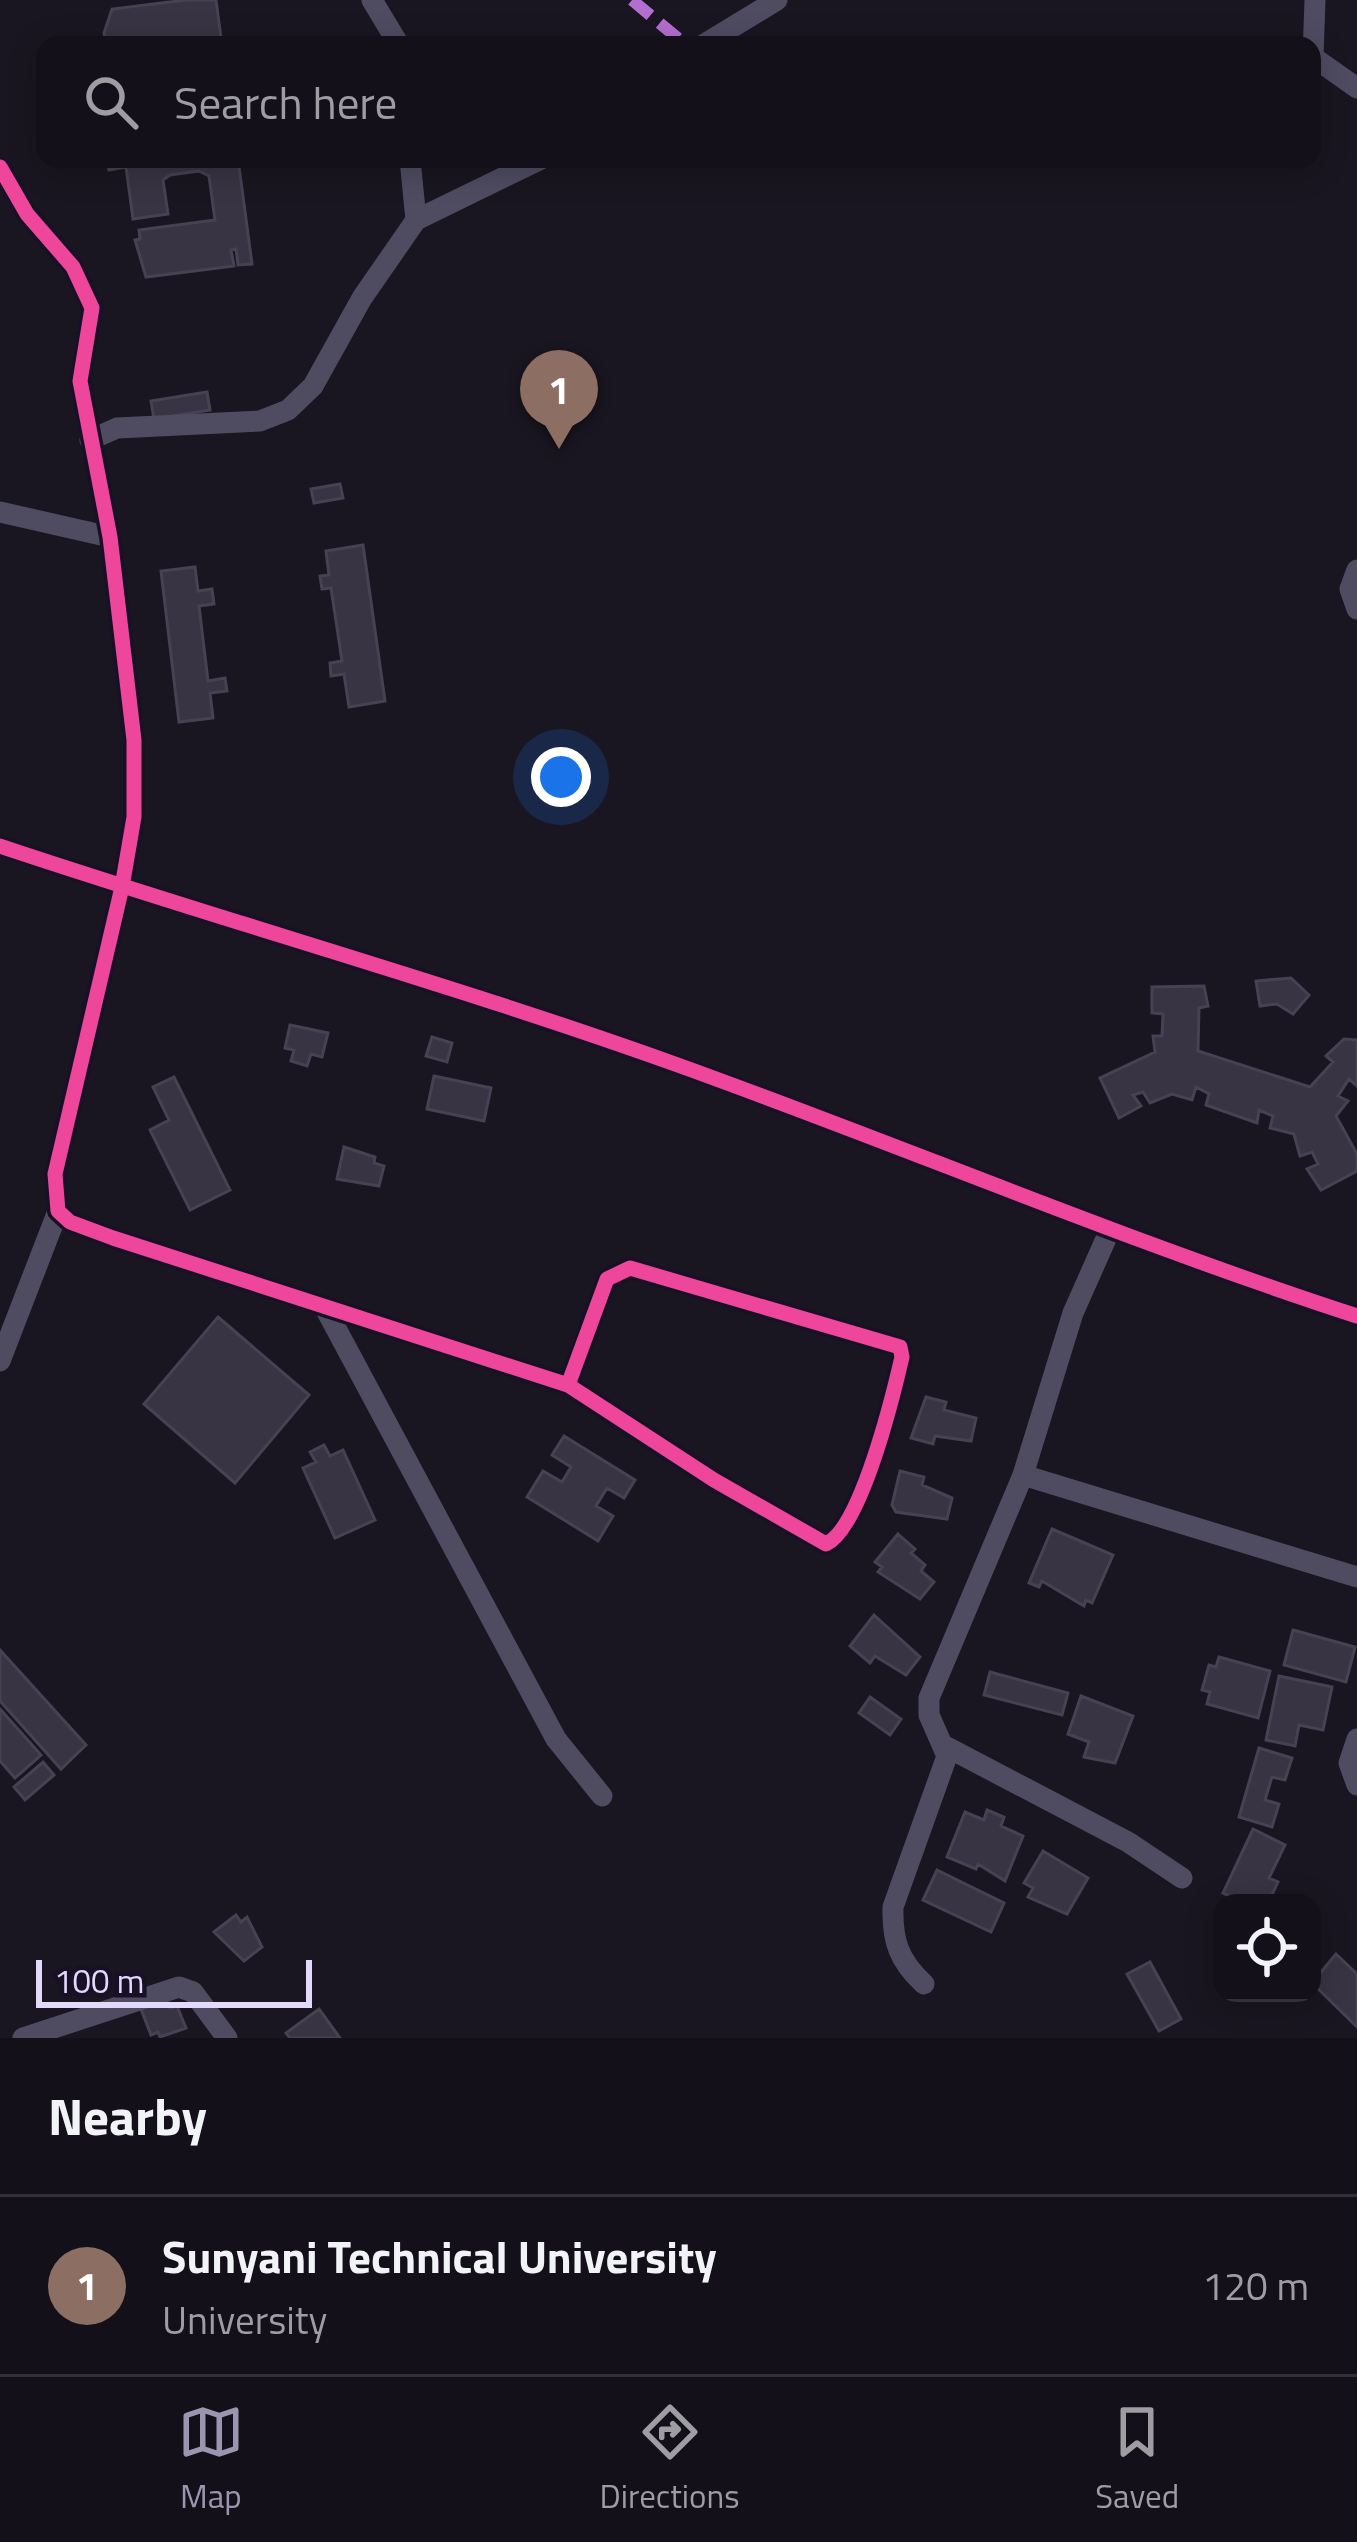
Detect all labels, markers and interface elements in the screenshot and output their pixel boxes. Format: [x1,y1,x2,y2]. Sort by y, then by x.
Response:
search box [36,36,1321,168]
text: Search here [174,68,397,136]
icon: search [78,69,144,135]
pin: 1 [520,350,598,449]
your location [531,747,591,807]
map controls [1213,1894,1321,2002]
button: locate [1213,1894,1321,2002]
scale bar [36,1954,312,2007]
text: 100 m [54,1956,144,2006]
text: Nearby [48,2077,207,2155]
text: Sunyani Technical University [162,2222,717,2290]
text: 1 [76,2256,98,2315]
text: 120 m [1202,2256,1309,2315]
text: University [162,2290,327,2349]
tab: Map [178,2399,244,2521]
tab: Directions [600,2399,739,2521]
tab: Saved [1095,2399,1179,2521]

